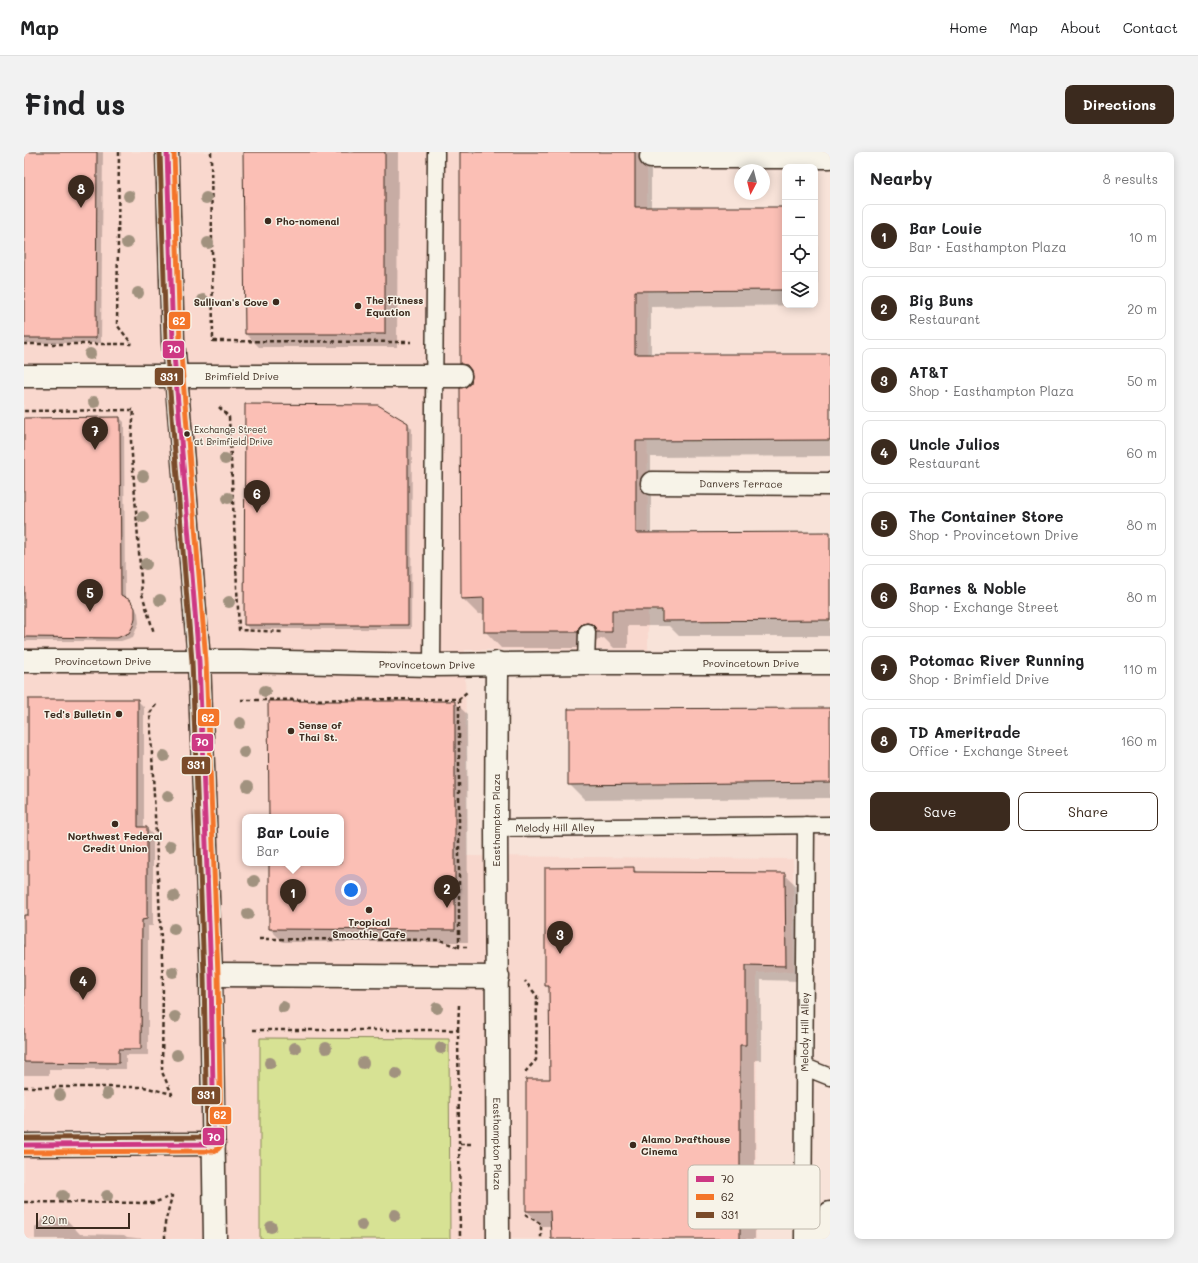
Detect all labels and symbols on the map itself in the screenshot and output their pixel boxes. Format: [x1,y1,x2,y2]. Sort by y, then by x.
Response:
north arrow [734,164,770,200]
pin: 8 [68,175,94,208]
place label: Pho-nomenal [276,214,340,228]
marker: Pho-nomenal [263,216,273,226]
place label: The Fitness Equation [366,293,423,319]
place label: Sullivan's Cove [194,295,268,309]
marker: Sullivan's Cove [271,297,281,307]
marker: The Fitness Equation [353,301,363,311]
line badge: 62 [168,311,191,330]
text: 62 [173,313,185,328]
line badge: 70 [162,340,185,359]
text: 70 [167,341,181,356]
line badge: 331 [154,367,184,386]
text: 331 [160,369,178,384]
street label: Brimfield Drive [205,369,279,383]
pin: 7 [82,417,108,450]
place label: Exchange Street at Brimfield Drive [194,424,273,447]
marker: Exchange Street at Brimfield Drive [182,429,192,439]
street label: Danvers Terrace [699,476,783,491]
pin: 6 [244,480,270,513]
pin: 5 [77,579,103,612]
street label: Provincetown Drive [55,654,151,668]
street label: Provincetown Drive [703,656,799,670]
street label: Provincetown Drive [379,657,475,672]
place label: Ted's Bulletin [44,707,111,721]
line badge: 62 [197,708,220,727]
marker: Ted's Bulletin [114,709,124,719]
text: 62 [202,710,214,725]
place label: 5ense of Thai St. [299,718,342,744]
marker: 5ense of Thai St. [286,726,296,736]
line badge: 70 [191,733,214,752]
text: 70 [195,734,209,749]
line badge: 331 [181,756,211,775]
text: 331 [187,757,205,772]
street label: Easthampton Plaza [489,774,503,866]
marker: Northwest Federal Credit Union [110,819,120,829]
street label: Melody Hill Alley [515,820,595,835]
place label: Northwest Federal Credit Union [68,829,163,855]
pin: 2 [434,875,460,908]
pin: 1 [280,879,306,912]
your location [341,880,361,900]
marker: Tropical Smoothie Cafe [364,905,374,915]
place label: Tropical Smoothie Cafe [332,915,406,941]
pin: 3 [547,921,573,954]
pin: 4 [70,967,96,1000]
street label: Melody Hill Alley [797,992,812,1072]
line badge: 331 [191,1086,221,1105]
text: 331 [197,1087,215,1102]
street label: Easthampton Plaza [490,1097,505,1191]
line badge: 62 [209,1106,232,1125]
text: 62 [214,1107,226,1122]
line badge: 70 [202,1127,225,1146]
text: 70 [207,1129,221,1144]
place label: Alamo Drafthouse Cinema [641,1132,730,1158]
marker: Alamo Drafthouse Cinema [628,1140,638,1150]
legend [688,1165,820,1229]
text: 70 [721,1171,734,1186]
text: 62 [721,1189,734,1204]
text: 331 [721,1207,739,1222]
scale bar [36,1211,130,1230]

